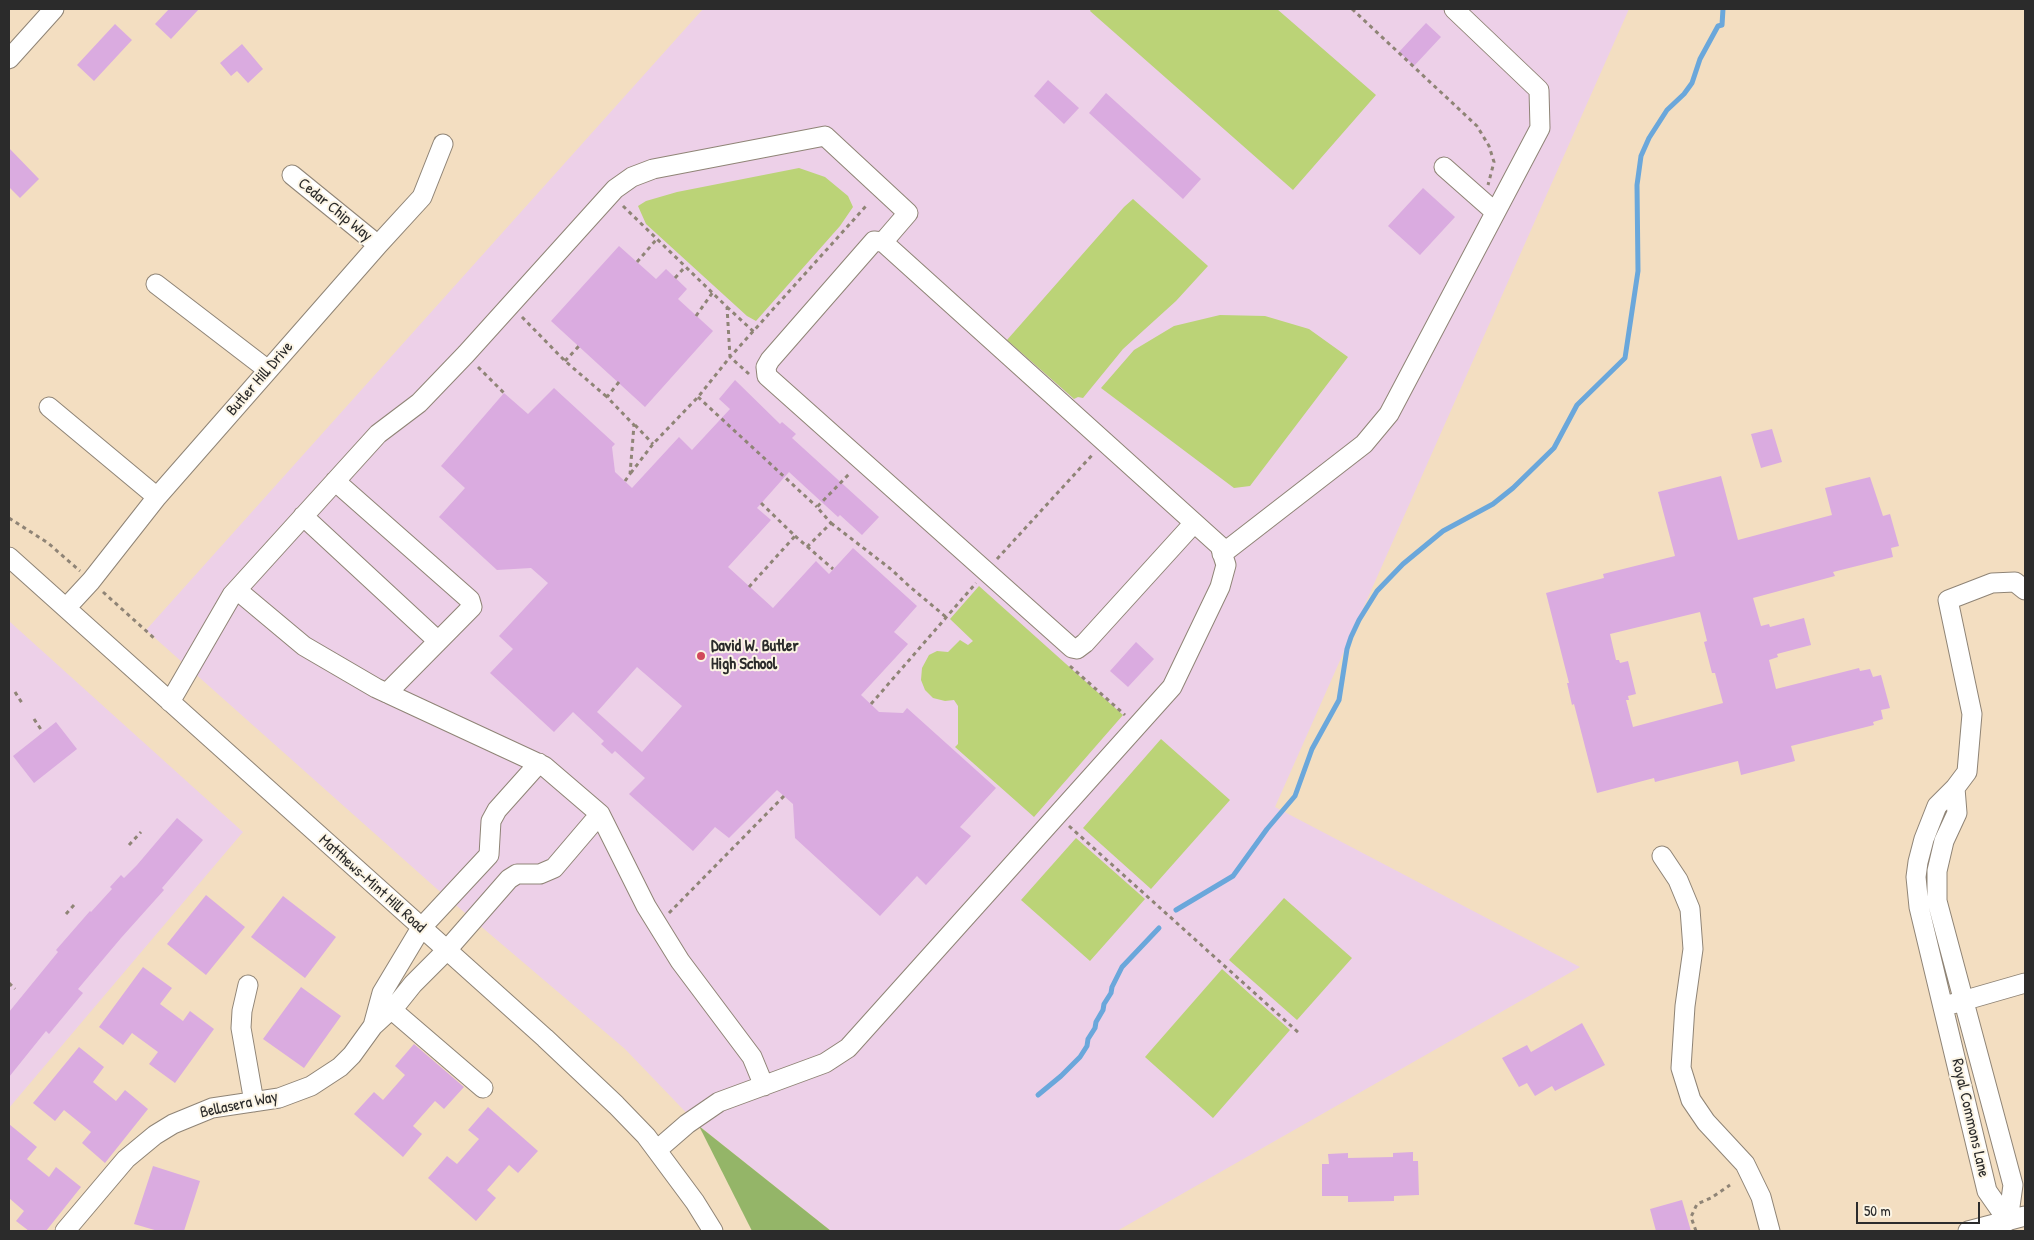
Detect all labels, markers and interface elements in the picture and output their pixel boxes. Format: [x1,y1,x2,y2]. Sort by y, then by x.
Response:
street label: Cedar Chip Way [294,174,376,246]
street label: Butler Hill Drive [222,338,298,420]
place label: David W. Butler High School [711,637,799,675]
marker: David W. Butler High School [695,650,707,662]
street label: Matthews-Mint Hill Road [315,831,429,937]
street label: Royal Commons Lane [1947,1057,1993,1179]
street label: Bellasera Way [198,1087,280,1123]
scale bar [1859,1192,1983,1224]
text: 50 m [1864,1200,1891,1221]

